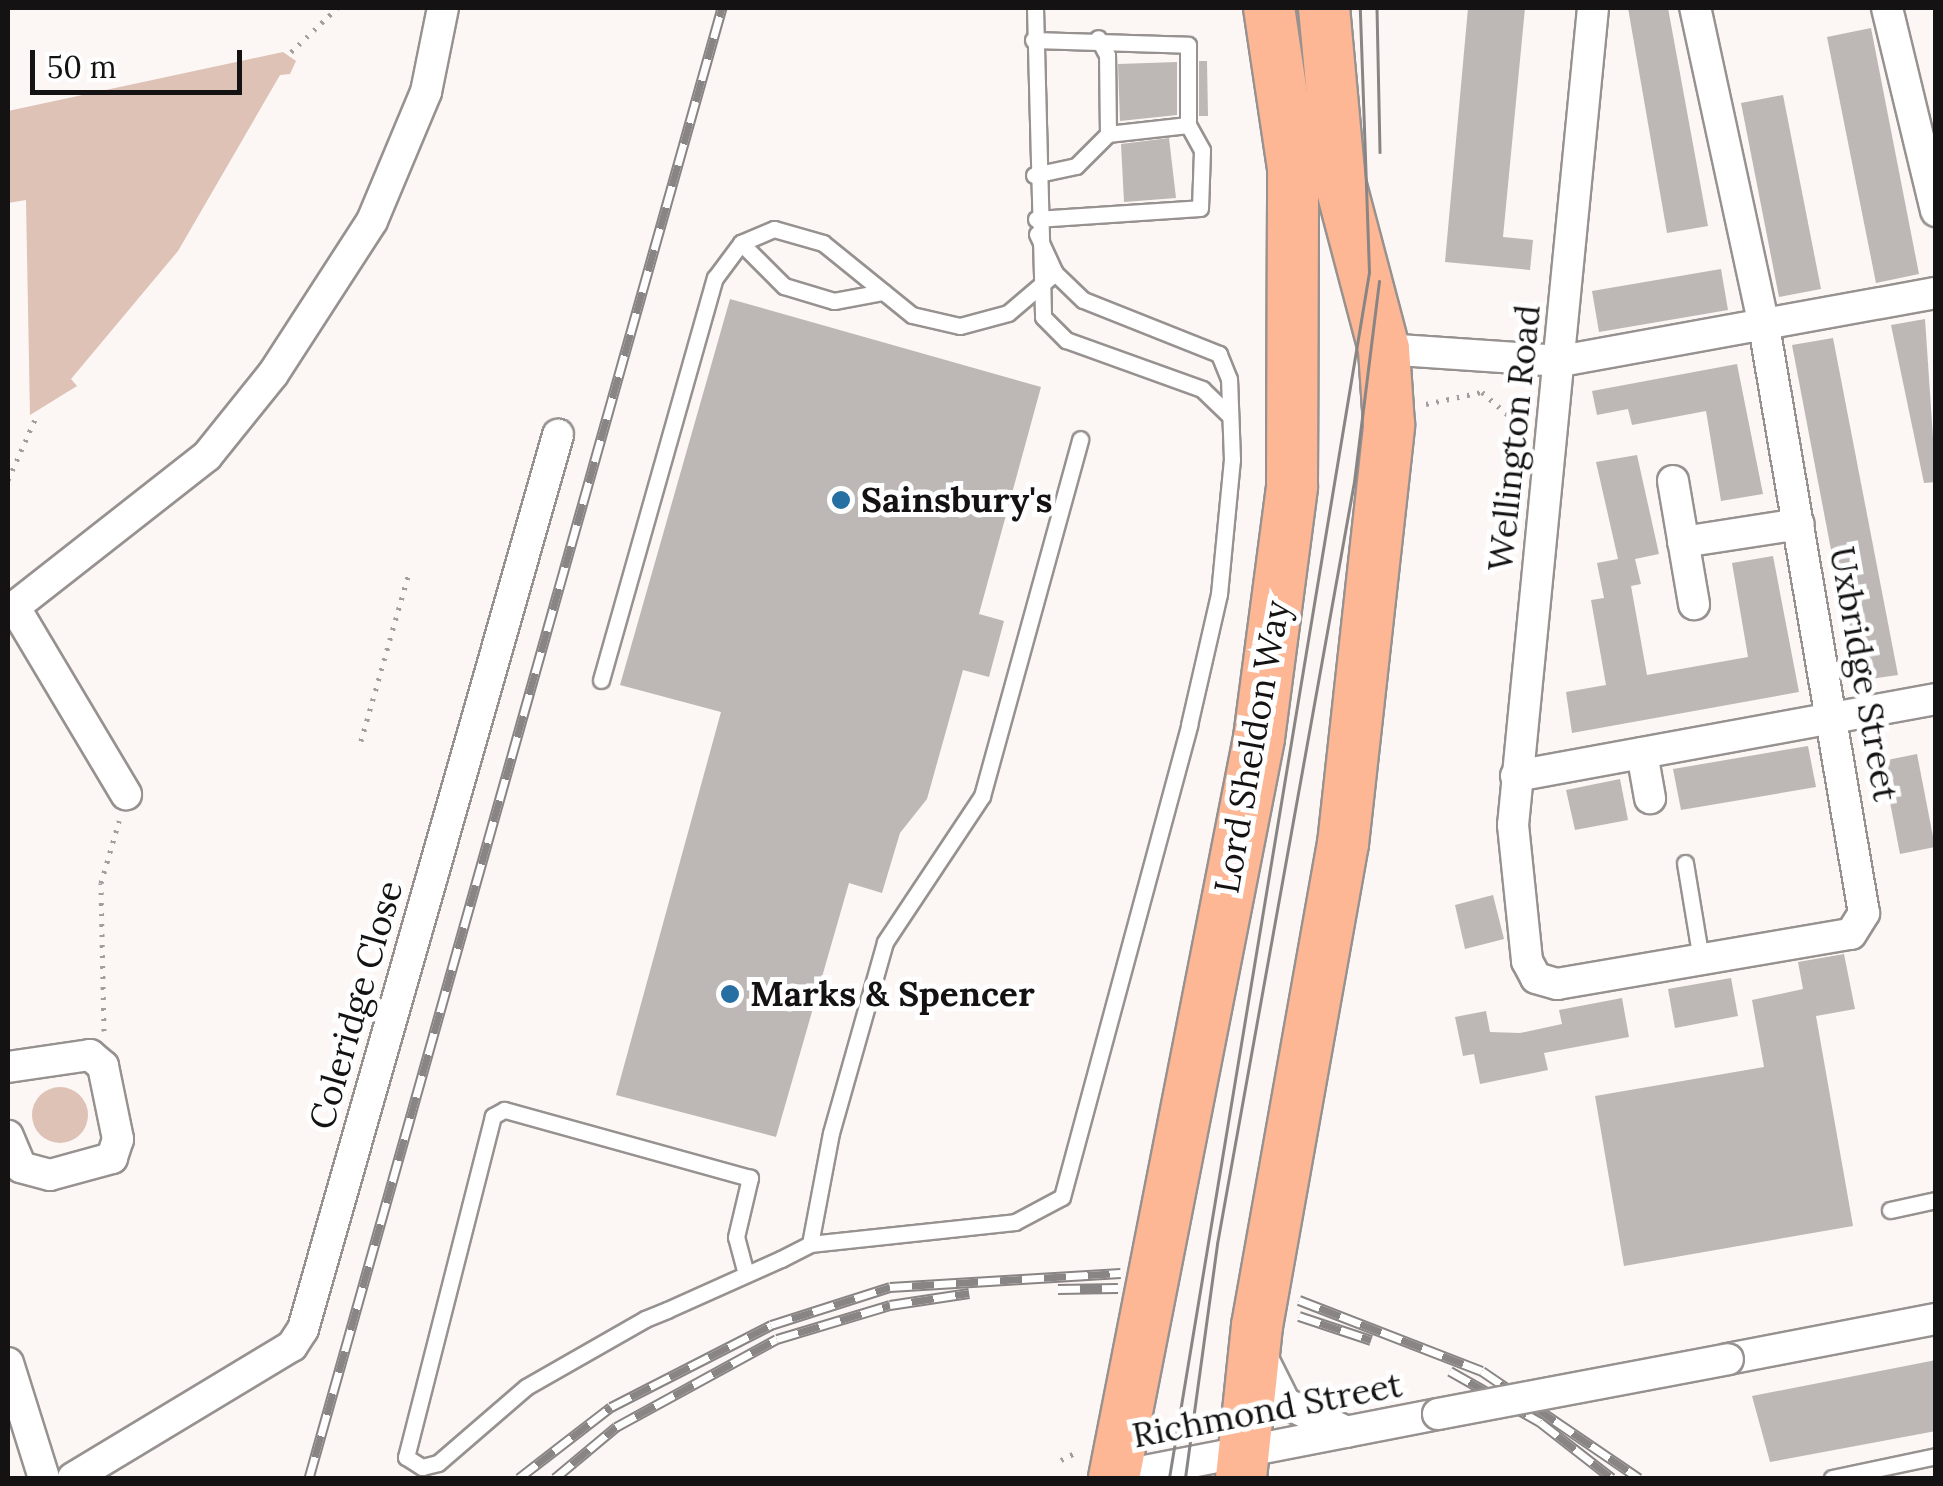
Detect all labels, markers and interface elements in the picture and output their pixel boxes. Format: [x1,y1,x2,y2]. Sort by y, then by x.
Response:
scale bar [35,30,248,92]
text: 50 m [47,48,117,86]
street label: Wellington Road [1479,303,1549,573]
place label: Sainsbury's [861,479,1052,521]
marker: Sainsbury's [830,489,852,511]
street label: Uxbridge Street [1821,544,1907,804]
street label: Lord Sheldon Way [1206,597,1298,897]
street label: Coleridge Close [300,876,412,1134]
place label: Marks & Spencer [750,973,1035,1015]
marker: Marks & Spencer [719,983,741,1005]
street label: Richmond Street [1129,1363,1405,1457]

